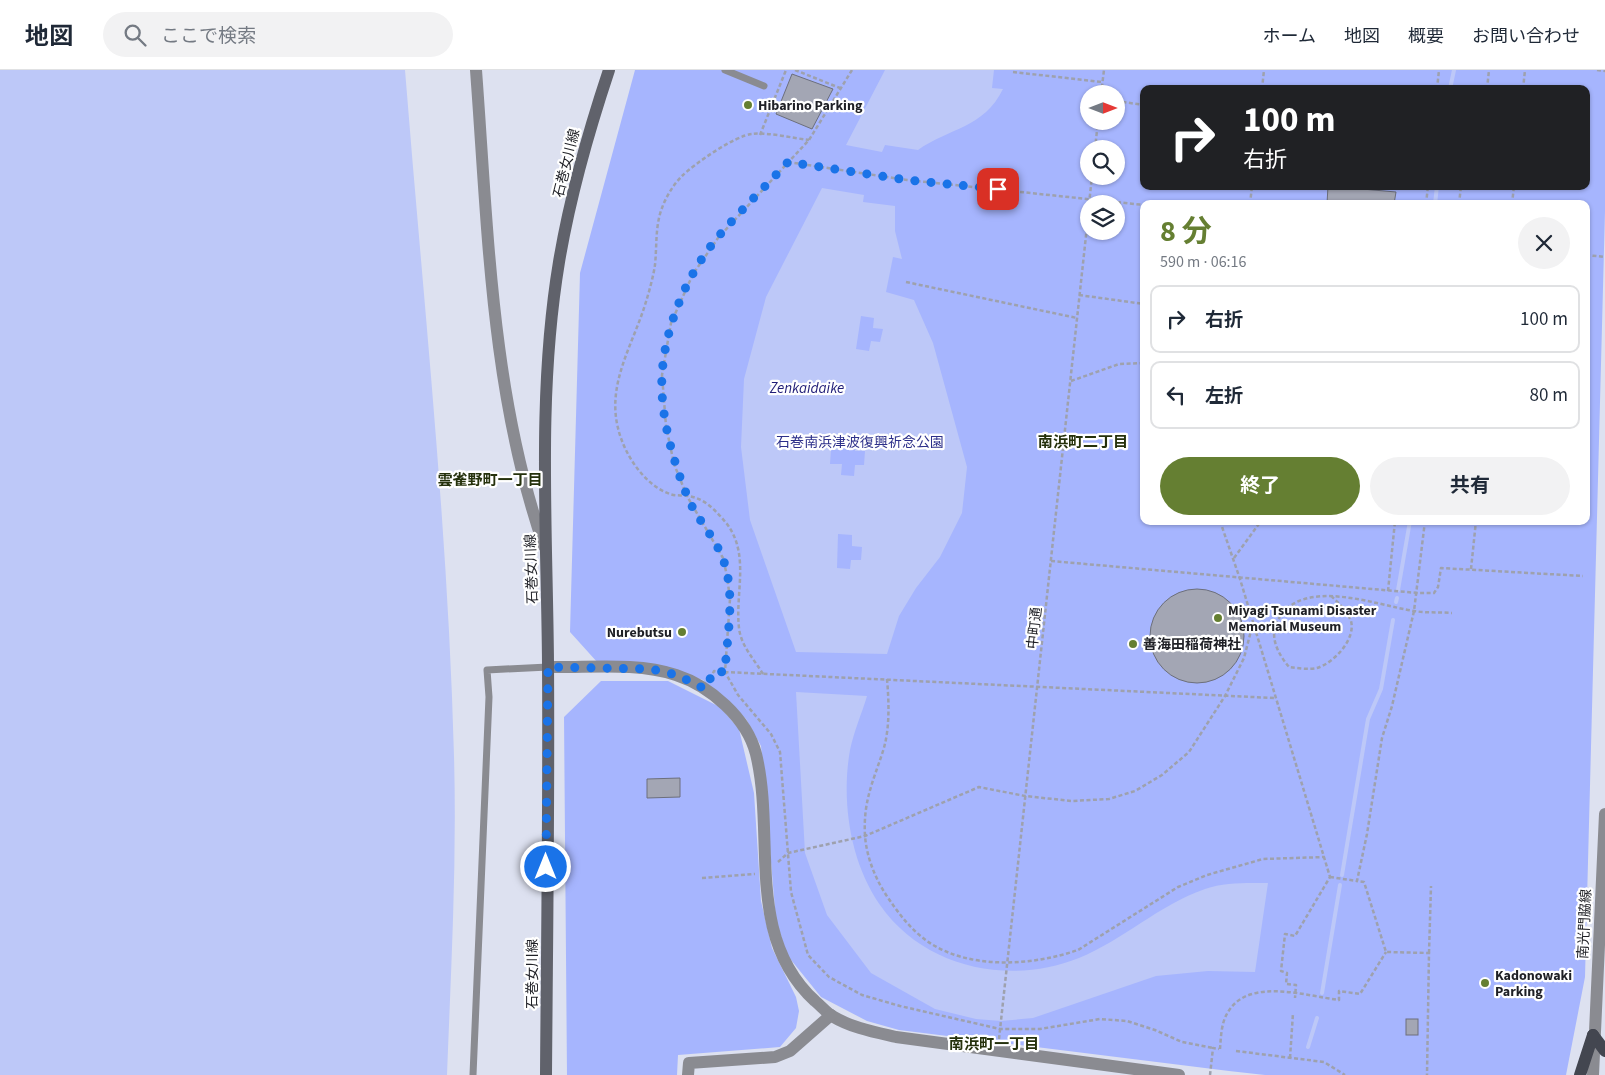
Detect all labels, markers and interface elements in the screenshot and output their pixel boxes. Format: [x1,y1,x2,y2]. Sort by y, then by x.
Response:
search box [103,12,453,57]
text: 地図 [25,19,73,54]
icon: search [121,21,149,49]
text: ここで検索 [161,23,256,50]
text: ホーム [1263,24,1316,49]
text: 地図 [1344,24,1380,49]
text: 概要 [1408,24,1444,49]
text: お問い合わせ [1472,24,1580,49]
north arrow [1080,85,1125,130]
map controls [1080,85,1125,240]
text: 100 m [1243,95,1335,145]
place label: Hibarino Parking [758,96,863,116]
marker: Hibarino Parking [742,99,754,111]
icon: right [1160,105,1225,170]
street label: 石巻女川線 [549,127,585,200]
button: search [1080,140,1125,185]
text: 右折 [1243,144,1287,176]
pin [977,168,1019,210]
icon: arrive [984,175,1012,203]
button: layers [1080,195,1125,240]
text: 8 分 [1160,210,1212,253]
button: close [1518,217,1570,269]
text: 590 m · 06:16 [1160,251,1247,273]
icon: right [1162,305,1190,333]
text: 100 m [1520,306,1568,333]
text: 右折 [1205,307,1243,334]
water label: Zenkaidaike [769,378,844,399]
icon: left [1162,381,1190,409]
text: 80 m [1530,382,1568,409]
text: 左折 [1205,383,1243,410]
district label: 南浜町二丁目 [1038,432,1128,453]
park label: 石巻南浜津波復興祈念公園 [776,433,944,453]
button: 終了 [1160,457,1360,515]
button: 共有 [1370,457,1570,515]
district label: 雲雀野町一丁目 [437,470,543,491]
street label: 石巻女川線 [521,534,543,604]
place label: Miyagi Tsunami Disaster Memorial Museum [1228,601,1377,637]
street label: 中町通 [1023,606,1047,650]
marker: Miyagi Tsunami Disaster Memorial Museum [1212,612,1224,624]
place label: Nurebutsu [607,623,672,643]
marker: Nurebutsu [676,626,688,638]
place label: 善海田稲荷神社 [1143,635,1241,655]
marker: 善海田稲荷神社 [1127,638,1139,650]
position arrow [519,840,571,892]
street label: 南光門脇線 [1573,889,1597,960]
street label: 石巻女川線 [523,939,543,1009]
place label: Kadonowaki Parking [1495,966,1572,1002]
marker: Kadonowaki Parking [1479,977,1491,989]
district label: 南浜町一丁目 [949,1034,1039,1055]

